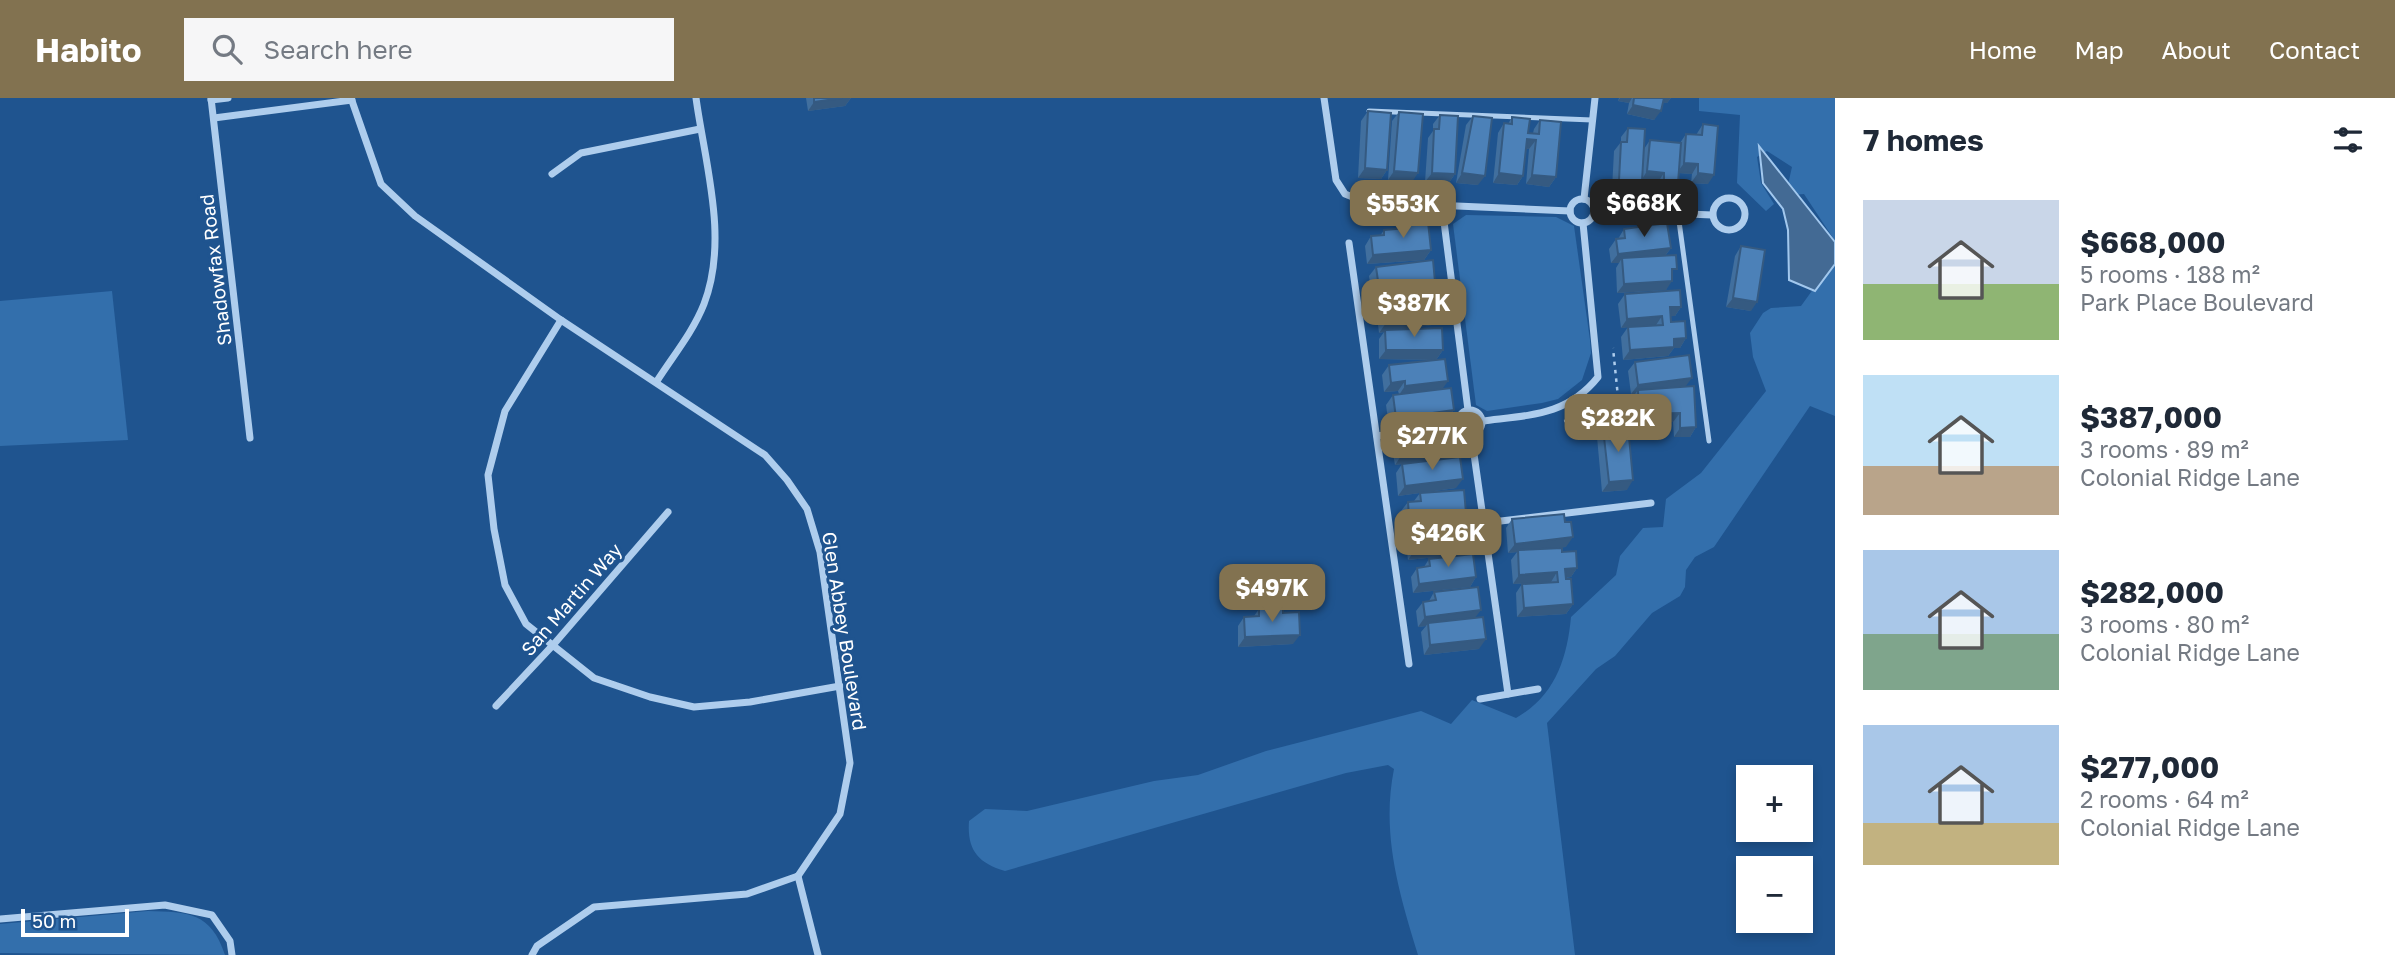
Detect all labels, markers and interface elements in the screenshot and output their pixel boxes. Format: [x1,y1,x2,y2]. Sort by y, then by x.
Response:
search box [184,18,674,81]
text: Habito [35,30,142,69]
icon: search [208,30,246,68]
text: Search here [264,34,413,65]
text: Home [1969,35,2037,64]
text: Map [2075,35,2124,64]
text: About [2162,35,2231,64]
text: Contact [2269,35,2360,64]
icon: filters [2329,121,2367,159]
text: 7 homes [1863,122,1984,158]
pin: $553K [1354,180,1452,240]
pin: $668K [1595,180,1693,239]
text: $668K [1606,188,1682,216]
text: $553K [1366,189,1440,217]
street label: Shadowfax Road [194,193,236,347]
text: $668,000 [2080,224,2226,260]
icon: home [1919,228,2003,312]
text: 5 rooms · 188 m² [2080,260,2260,288]
pin: $387K [1365,280,1463,339]
text: $387K [1377,288,1451,316]
text: Park Place Boulevard [2080,288,2314,316]
pin: $282K [1569,394,1667,454]
text: $387,000 [2080,399,2222,435]
text: $282K [1581,403,1655,431]
icon: home [1919,403,2003,487]
pin: $277K [1383,412,1481,472]
text: $277K [1396,421,1468,449]
text: 3 rooms · 89 m² [2080,435,2249,463]
text: Colonial Ridge Lane [2080,463,2300,491]
pin: $426K [1399,510,1497,569]
text: $426K [1410,518,1486,546]
street label: Glen Abbey Boulevard [818,530,872,732]
street label: San Martin Way [516,538,626,660]
pin: $497K [1223,564,1321,624]
text: $497K [1235,573,1309,601]
text: $282,000 [2080,574,2224,610]
icon: home [1919,578,2003,662]
text: 3 rooms · 80 m² [2080,610,2249,638]
text: Colonial Ridge Lane [2080,638,2300,666]
text: $277,000 [2080,749,2219,785]
icon: home [1919,753,2003,837]
map controls [1736,765,1813,933]
button: + [1736,765,1813,842]
text: 2 rooms · 64 m² [2080,785,2249,813]
text: Colonial Ridge Lane [2080,813,2300,841]
button: − [1736,856,1813,933]
scale bar [21,906,130,938]
text: 50 m [32,909,76,932]

